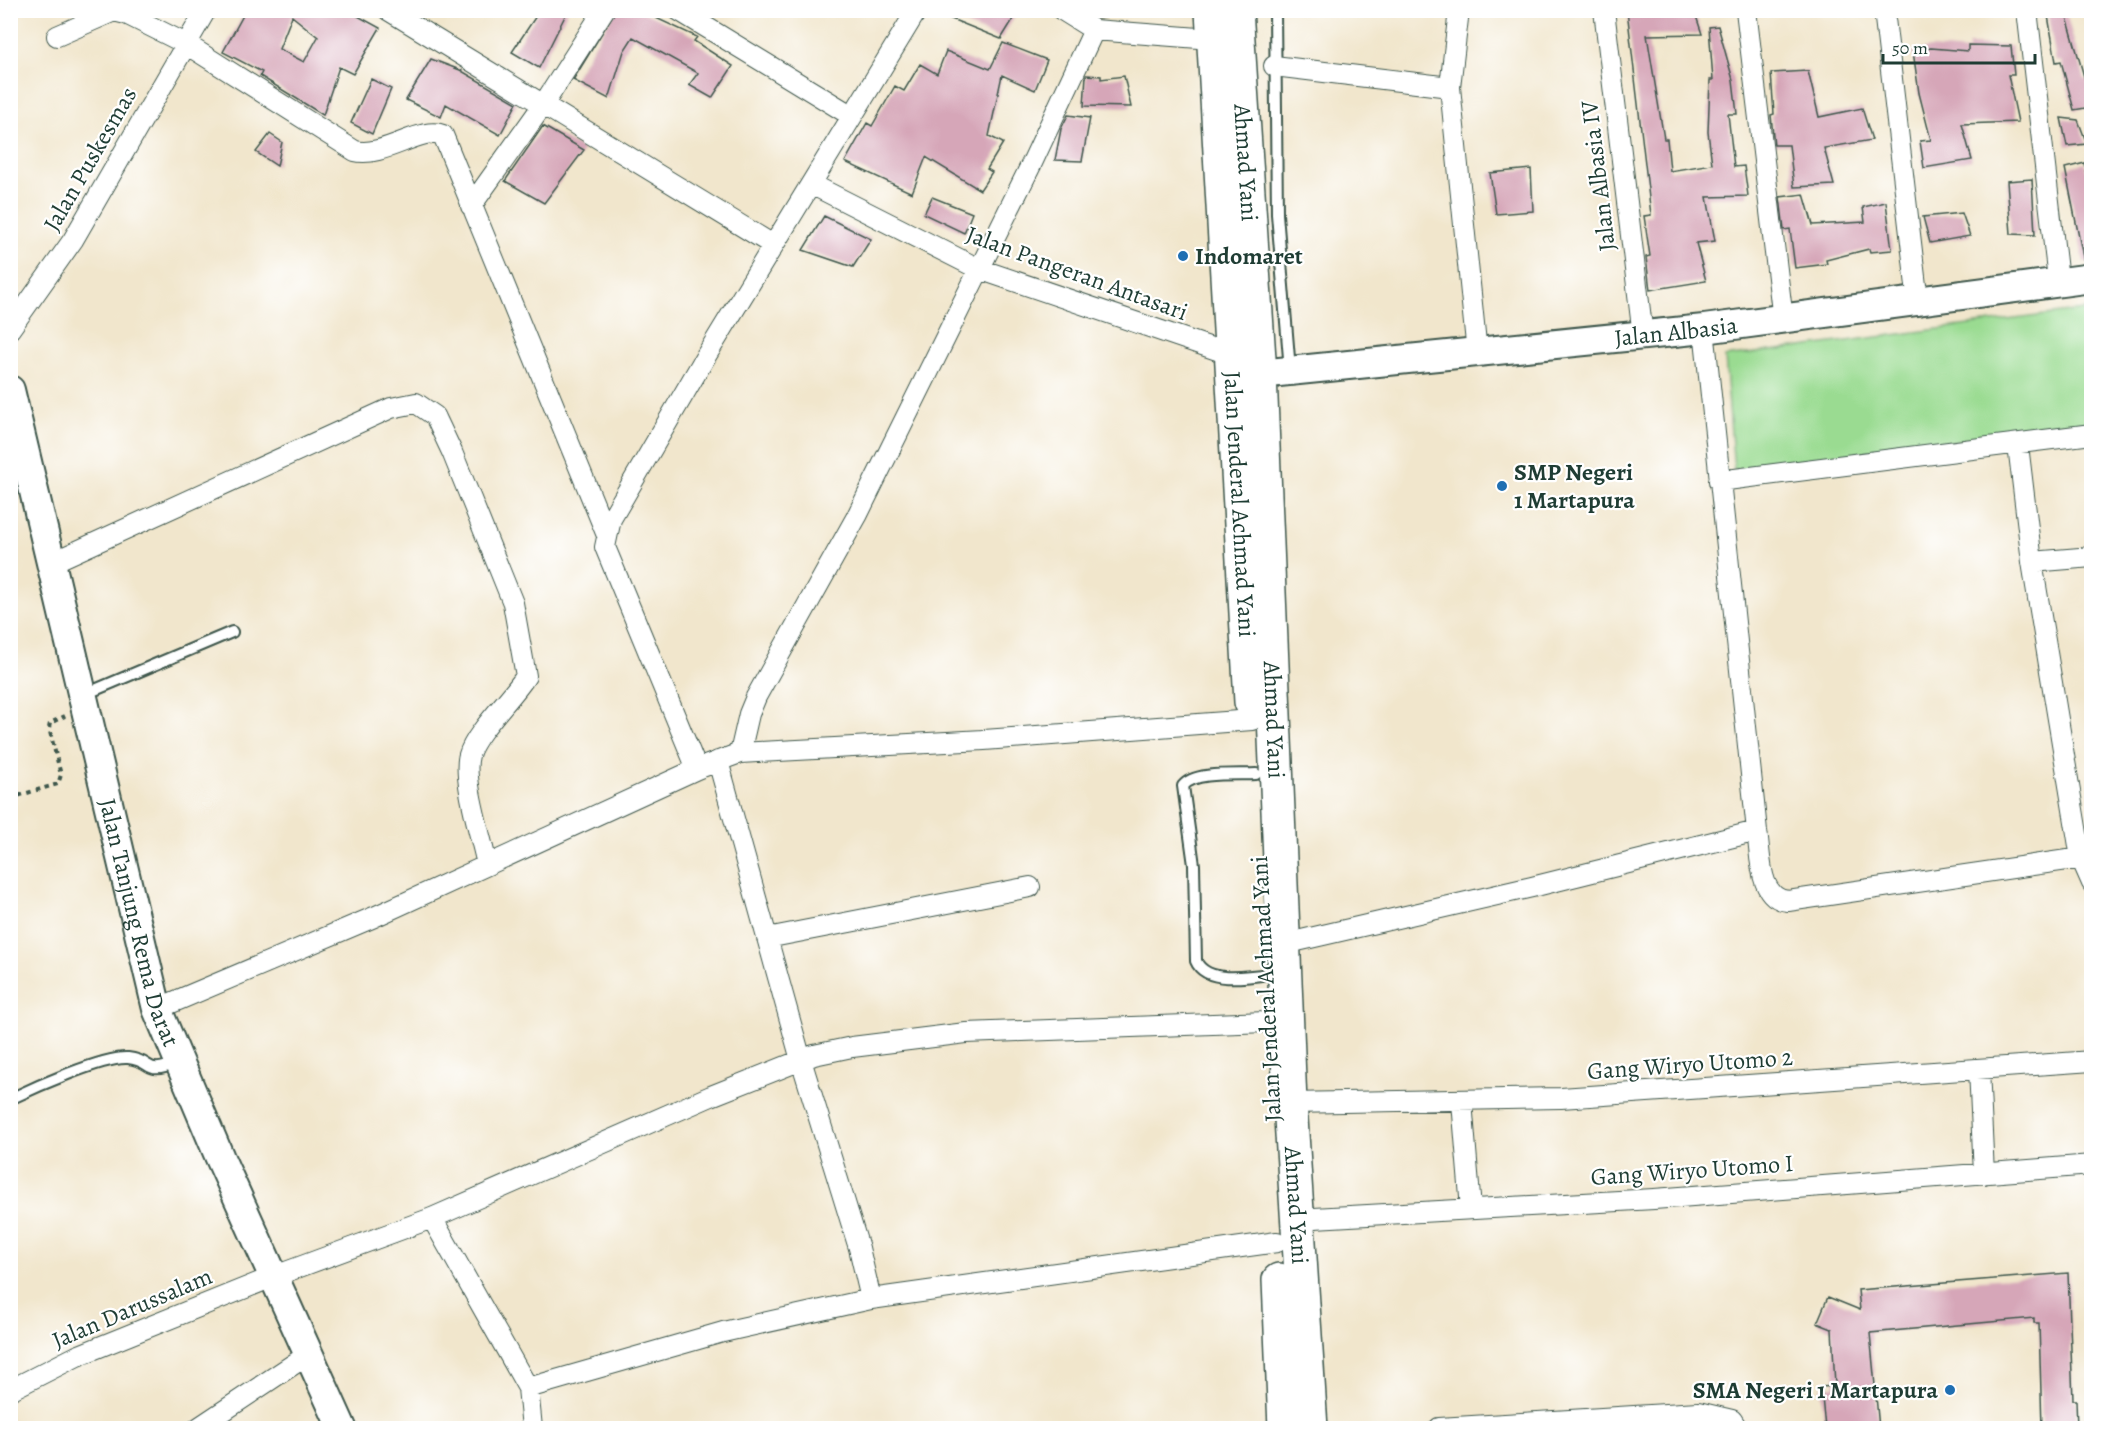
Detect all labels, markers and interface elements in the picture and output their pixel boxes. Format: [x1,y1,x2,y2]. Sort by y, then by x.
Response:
scale bar [1883,27,2034,65]
text: 50 m [1892,36,1928,60]
street label: Jalan Puskesmas [36,81,144,237]
street label: Jalan Albasia IV [1573,98,1623,253]
street label: Ahmad Yani [1226,102,1266,222]
street label: Jalan Pangeran Antasari [962,218,1192,328]
place label: Indomaret [1195,240,1303,272]
marker: Indomaret [1176,249,1190,263]
street label: Jalan Albasia [1613,309,1740,354]
street label: Jalan Jenderal Achmad Yani [1216,370,1263,638]
place label: SMP Negeri 1 Martapura [1514,456,1635,516]
marker: SMP Negeri 1 Martapura [1495,479,1509,493]
street label: Ahmad Yani [1256,659,1293,779]
street label: Jalan Tanjung Rema Darat [92,795,187,1052]
street label: Jalan Jenderal Achmad Yani [1243,855,1289,1123]
street label: Gang Wiryo Utomo 2 [1586,1041,1794,1087]
street label: Ahmad Yani [1277,1145,1316,1265]
street label: Gang Wiryo Utomo I [1590,1147,1794,1193]
street label: Jalan Darussalam [47,1260,217,1356]
place label: SMA Negeri 1 Martapura [1693,1374,1938,1406]
marker: SMA Negeri 1 Martapura [1943,1383,1957,1397]

